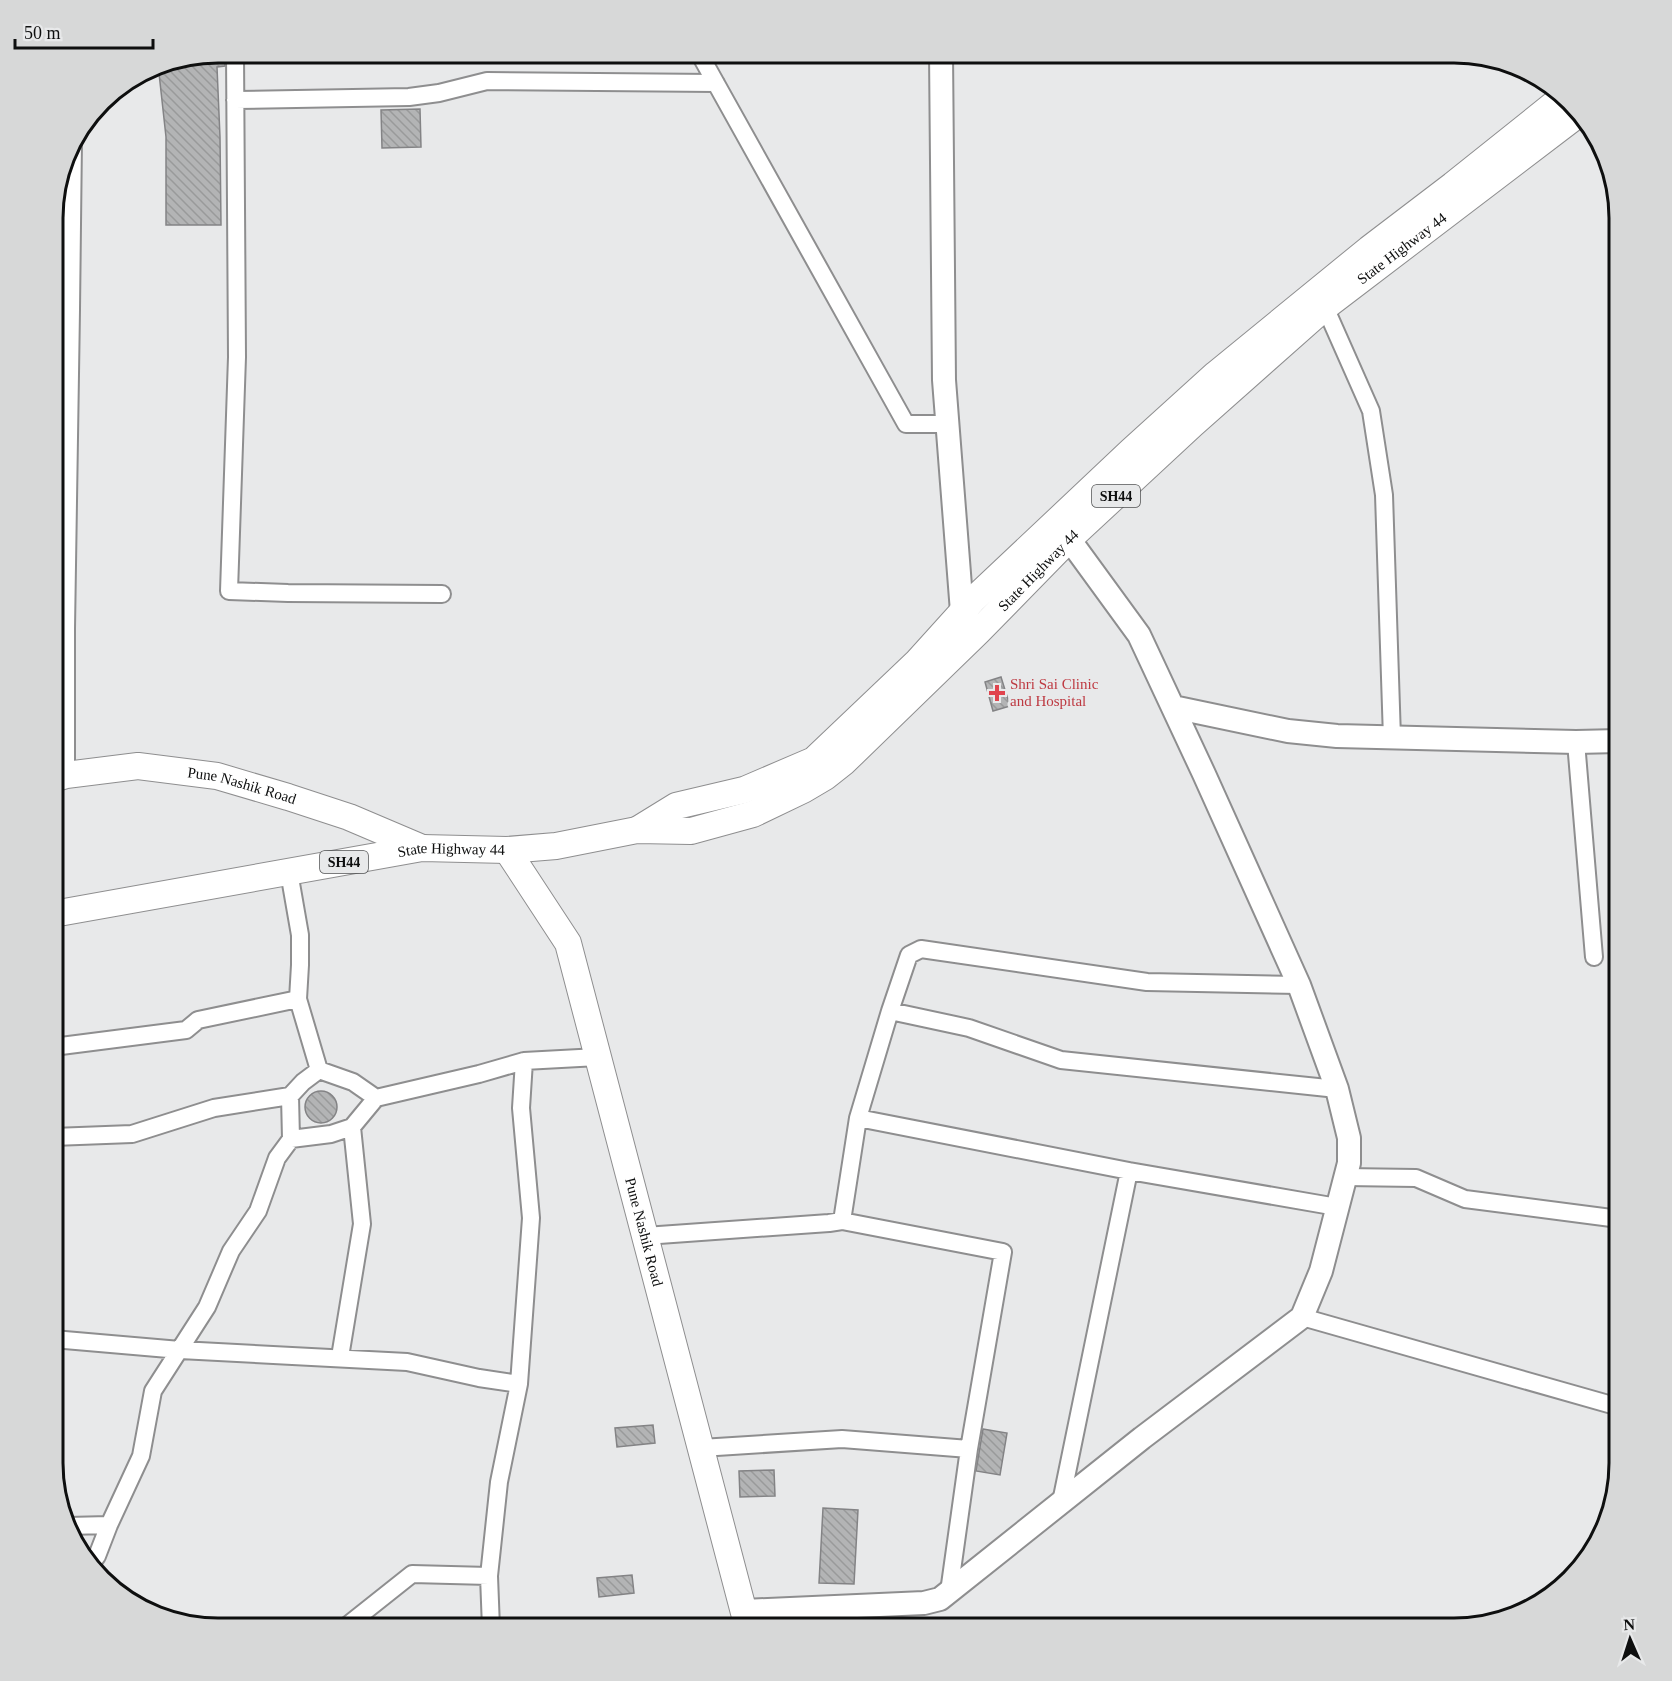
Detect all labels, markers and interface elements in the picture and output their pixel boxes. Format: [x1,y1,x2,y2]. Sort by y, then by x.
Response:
scale bar [15,12,153,50]
text: 50 m [24,23,61,43]
street label: State Highway 44 [1354,209,1450,287]
road number: SH44 [1092,485,1140,507]
street label: State Highway 44 [995,526,1082,614]
place label: Shri Sai Clinic and Hospital [1010,676,1099,709]
marker: Shri Sai Clinic and Hospital [988,684,1006,702]
street label: Pune Nashik Road [187,764,299,807]
street label: State Highway 44 [396,840,506,860]
road number: SH44 [320,851,368,873]
street label: Pune Nashik Road [622,1176,666,1289]
north arrow [1600,1609,1660,1669]
text: N [1623,1616,1636,1633]

